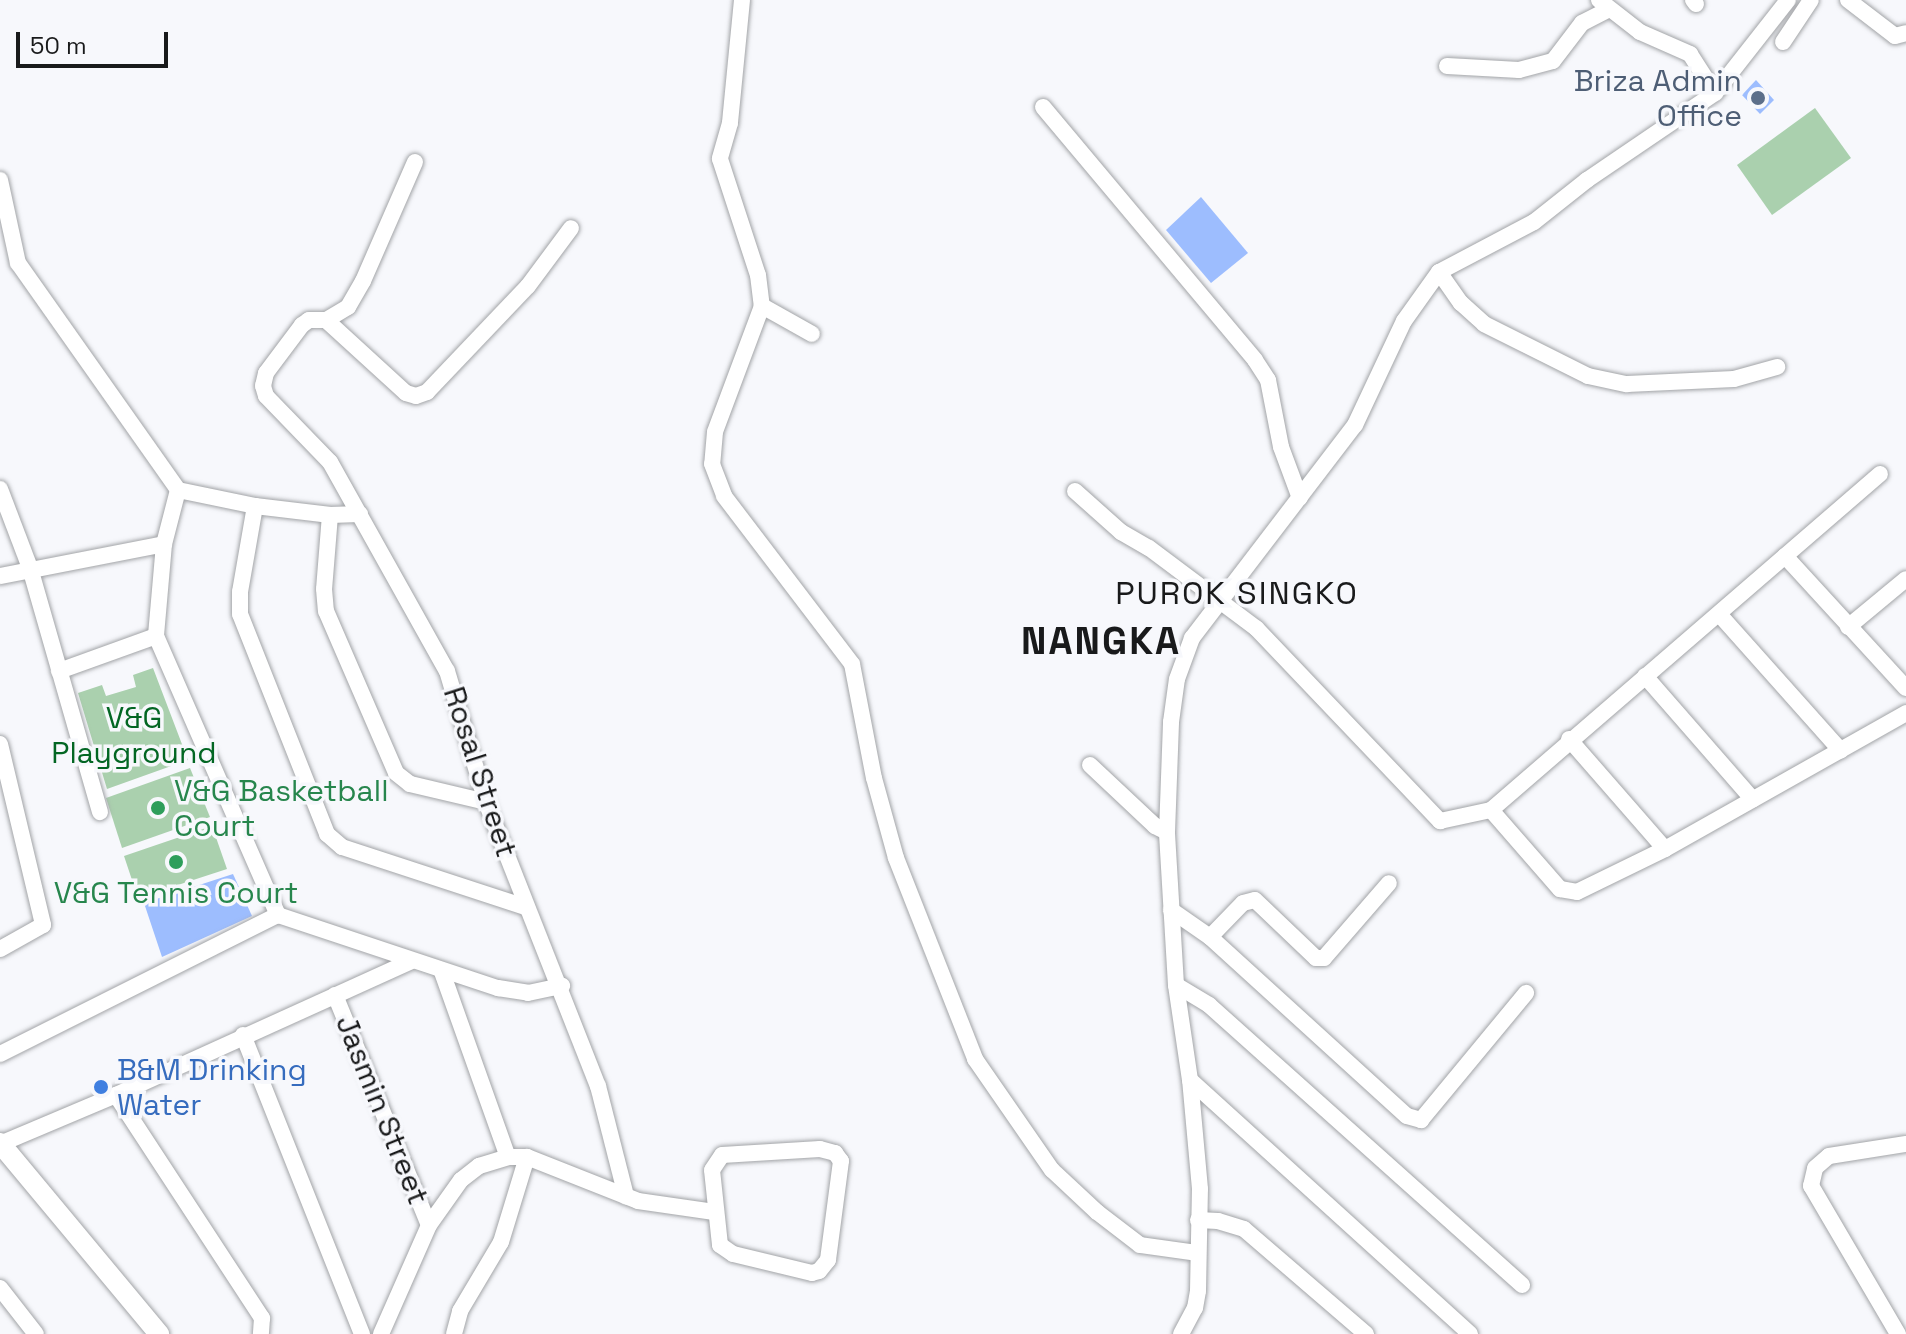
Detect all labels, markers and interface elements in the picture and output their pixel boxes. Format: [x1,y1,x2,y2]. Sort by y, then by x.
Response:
scale bar [20,16,172,66]
text: 50 m [30,30,87,61]
place label: Briza Admin Office [1573,63,1742,134]
marker: Briza Admin Office [1749,89,1767,107]
district label: PUROK SINGKO [1115,574,1359,612]
district label: NANGKA [1021,619,1181,665]
street label: Rosal Street [436,682,524,862]
park label: V&G Playground [51,700,217,770]
place label: V&G Basketball Court [174,773,389,844]
marker: V&G Basketball Court [149,799,167,817]
marker: V&G Tennis Court [167,853,185,871]
place label: V&G Tennis Court [53,875,299,911]
street label: Jasmin Street [328,1010,436,1210]
place label: B&M Drinking Water [117,1052,307,1122]
marker: B&M Drinking Water [92,1078,110,1096]

